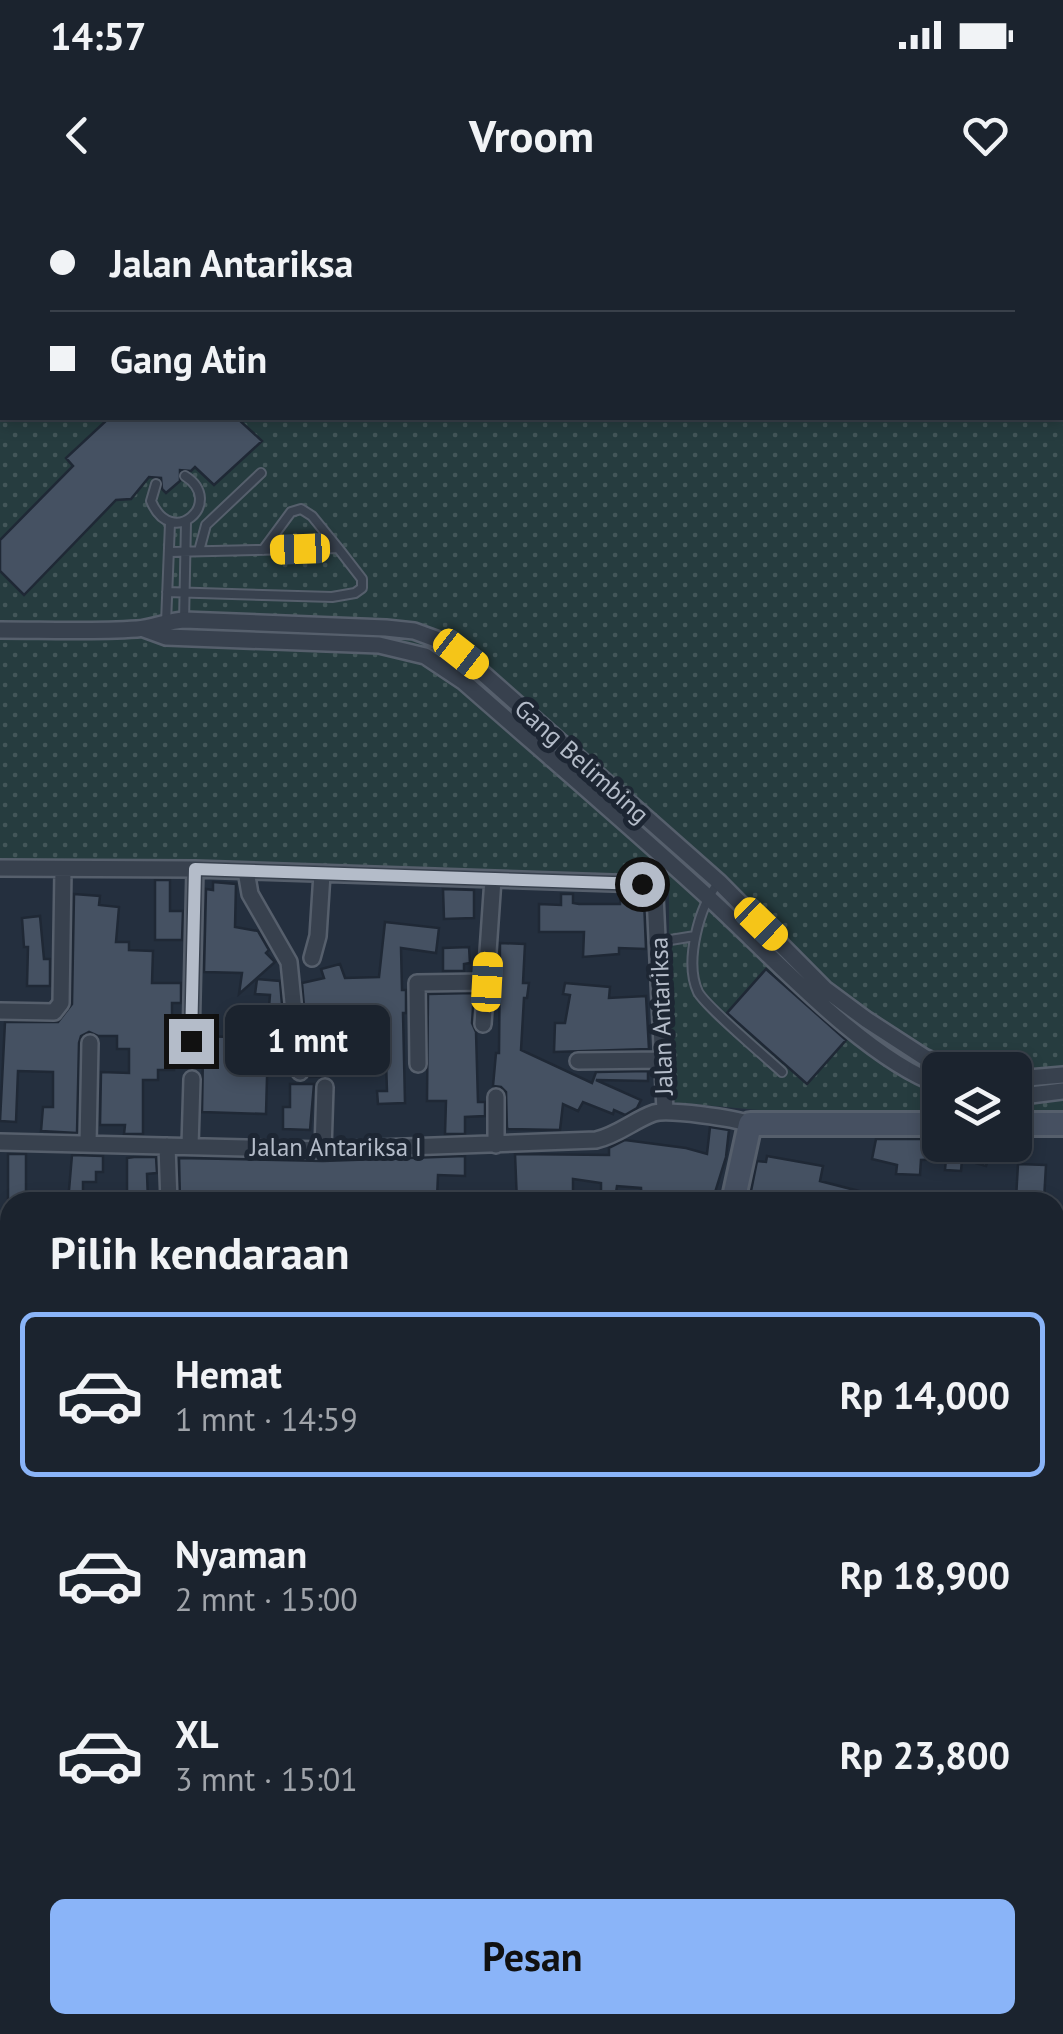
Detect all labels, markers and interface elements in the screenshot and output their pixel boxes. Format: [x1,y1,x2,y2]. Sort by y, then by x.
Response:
text: 14:57 [50,11,146,60]
text: Vroom [469,106,594,164]
icon: back [50,108,105,163]
icon: heart [958,108,1013,163]
text: Jalan Antariksa [110,238,353,287]
text: Gang Atin [110,334,267,383]
car [269,533,331,565]
car [428,624,494,684]
street label: Gang Belimbing [508,692,656,830]
route start [620,862,665,907]
car [729,892,793,956]
street label: Jalan Antariksa [642,936,680,1097]
car [470,951,504,1013]
callout: 1 mnt [226,1006,391,1076]
route end [169,1019,214,1064]
text: 1 mnt [267,1019,348,1061]
map controls [922,1052,1032,1162]
button: layers [922,1052,1032,1162]
street label: Jalan Antariksa I [249,1131,422,1163]
text: Pilih kendaraan [50,1223,350,1281]
text: Hemat [175,1349,282,1398]
icon: car [55,1350,145,1440]
text: Rp 14,000 [840,1370,1010,1419]
text: 1 mnt · 14:59 [175,1398,358,1440]
text: Nyaman [175,1529,307,1578]
icon: car [55,1530,145,1620]
text: Rp 18,900 [840,1550,1010,1599]
text: 2 mnt · 15:00 [175,1578,358,1620]
text: XL [175,1709,219,1758]
icon: car [55,1710,145,1800]
text: Rp 23,800 [840,1730,1010,1779]
text: 3 mnt · 15:01 [175,1758,358,1800]
button: Pesan [50,1899,1015,2014]

